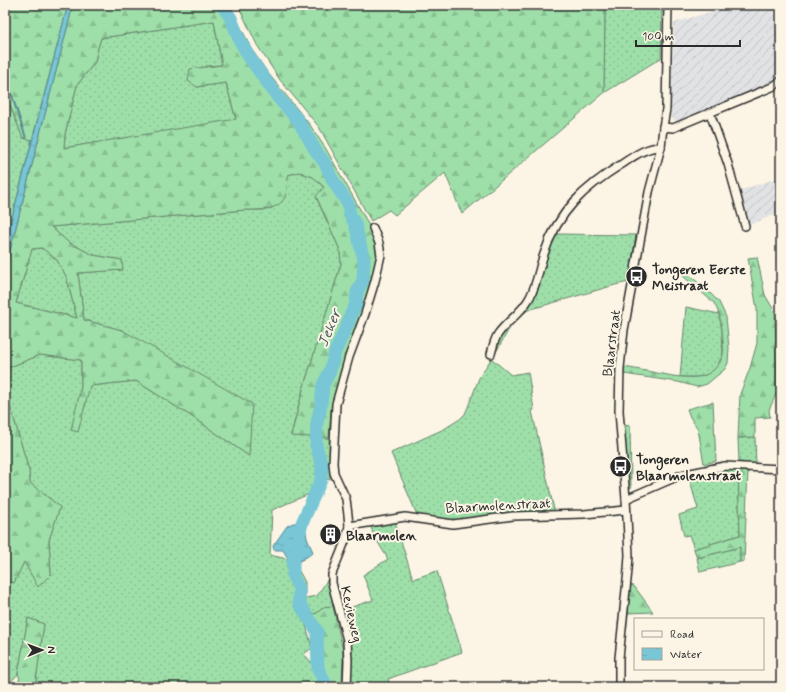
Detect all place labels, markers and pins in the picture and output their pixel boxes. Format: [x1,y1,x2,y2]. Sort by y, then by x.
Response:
place label: Tongeren Eerste Meistraat [652,261,746,295]
bus stop icon: Tongeren Eerste Meistraat [624,264,650,290]
place label: Tongeren Blaarmolenstraat [636,451,742,485]
bus stop icon: Tongeren Blaarmolenstraat [608,454,634,480]
building icon: Blaarmolen [317,522,343,548]
place label: Blaarmolen [346,527,418,545]

